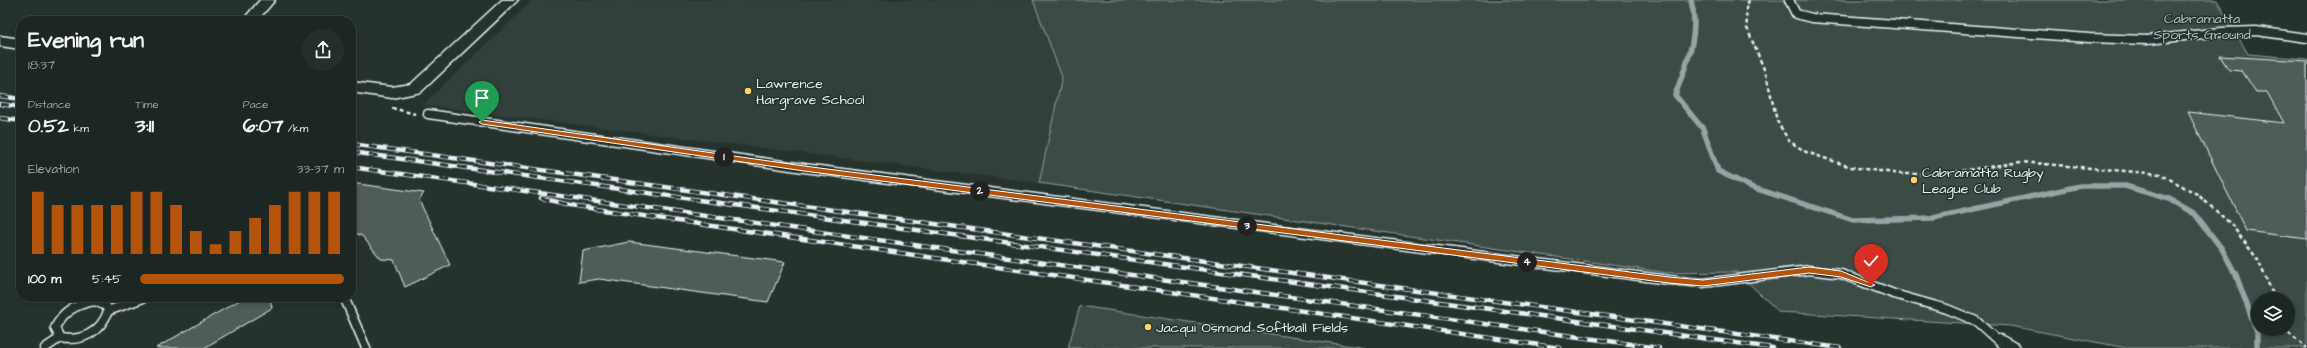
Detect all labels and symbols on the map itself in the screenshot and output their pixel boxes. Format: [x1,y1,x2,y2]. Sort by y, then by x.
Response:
park label: Cabramatta Sports Ground [2153,9,2251,45]
place label: Lawrence Hargrave School [756,74,865,110]
pin [465,81,499,122]
marker: Lawrence Hargrave School [743,86,753,96]
pin: 1 [714,147,734,167]
place label: Cabramatta Rugby League Club [1922,163,2044,199]
marker: Cabramatta Rugby League Club [1909,175,1919,185]
pin: 2 [970,181,990,201]
pin: 3 [1237,216,1257,236]
pin [1854,244,1888,285]
pin: 4 [1517,252,1537,272]
place label: Jacqui Osmond Softball Fields [1156,318,1348,338]
marker: Jacqui Osmond Softball Fields [1143,322,1153,332]

